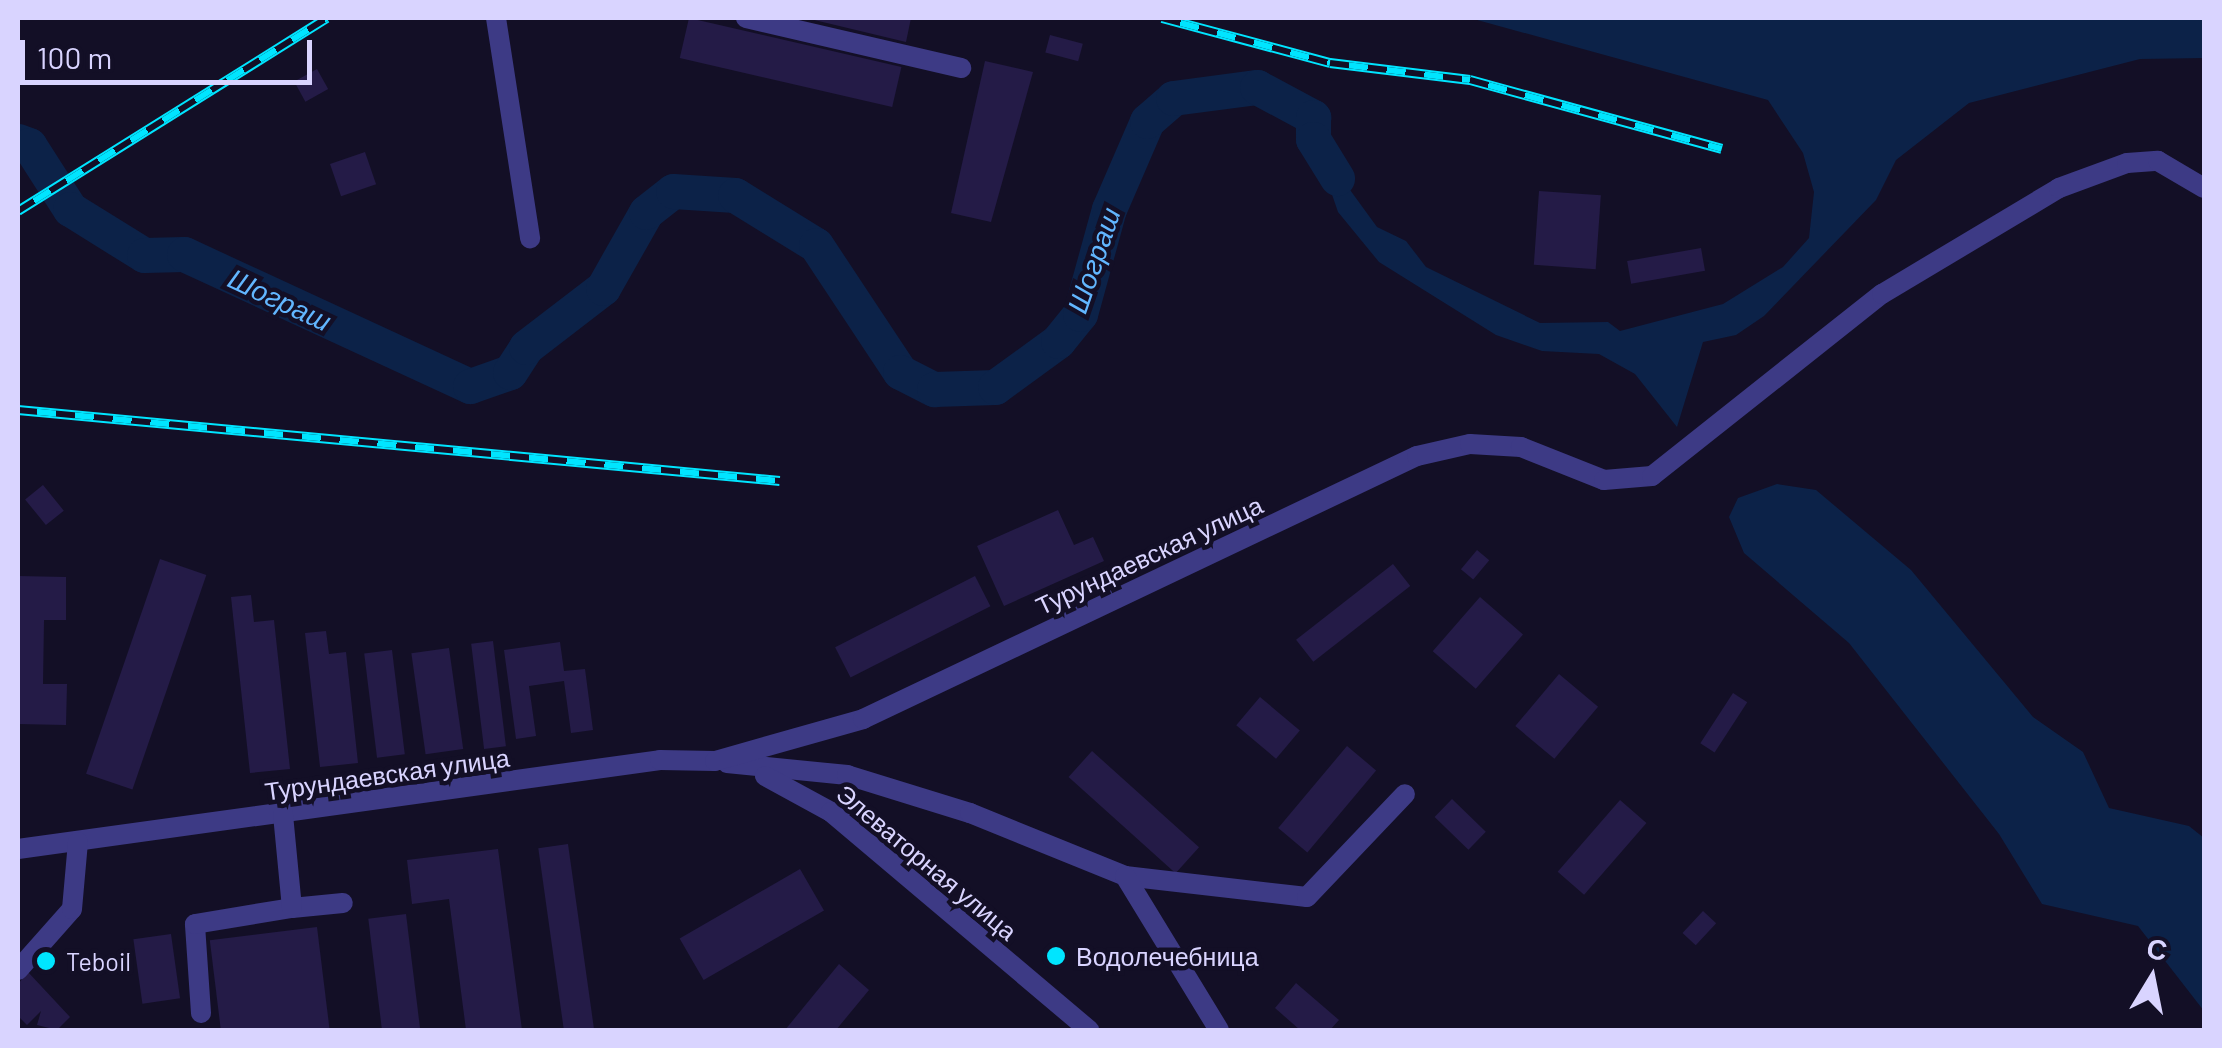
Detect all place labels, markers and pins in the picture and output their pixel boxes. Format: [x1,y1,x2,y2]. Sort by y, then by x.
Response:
place label: Водолечебница [1076,941,1259,971]
marker: Водолечебница [1045,945,1067,967]
place label: Teboil [66,946,131,976]
marker: Teboil [35,950,57,972]

